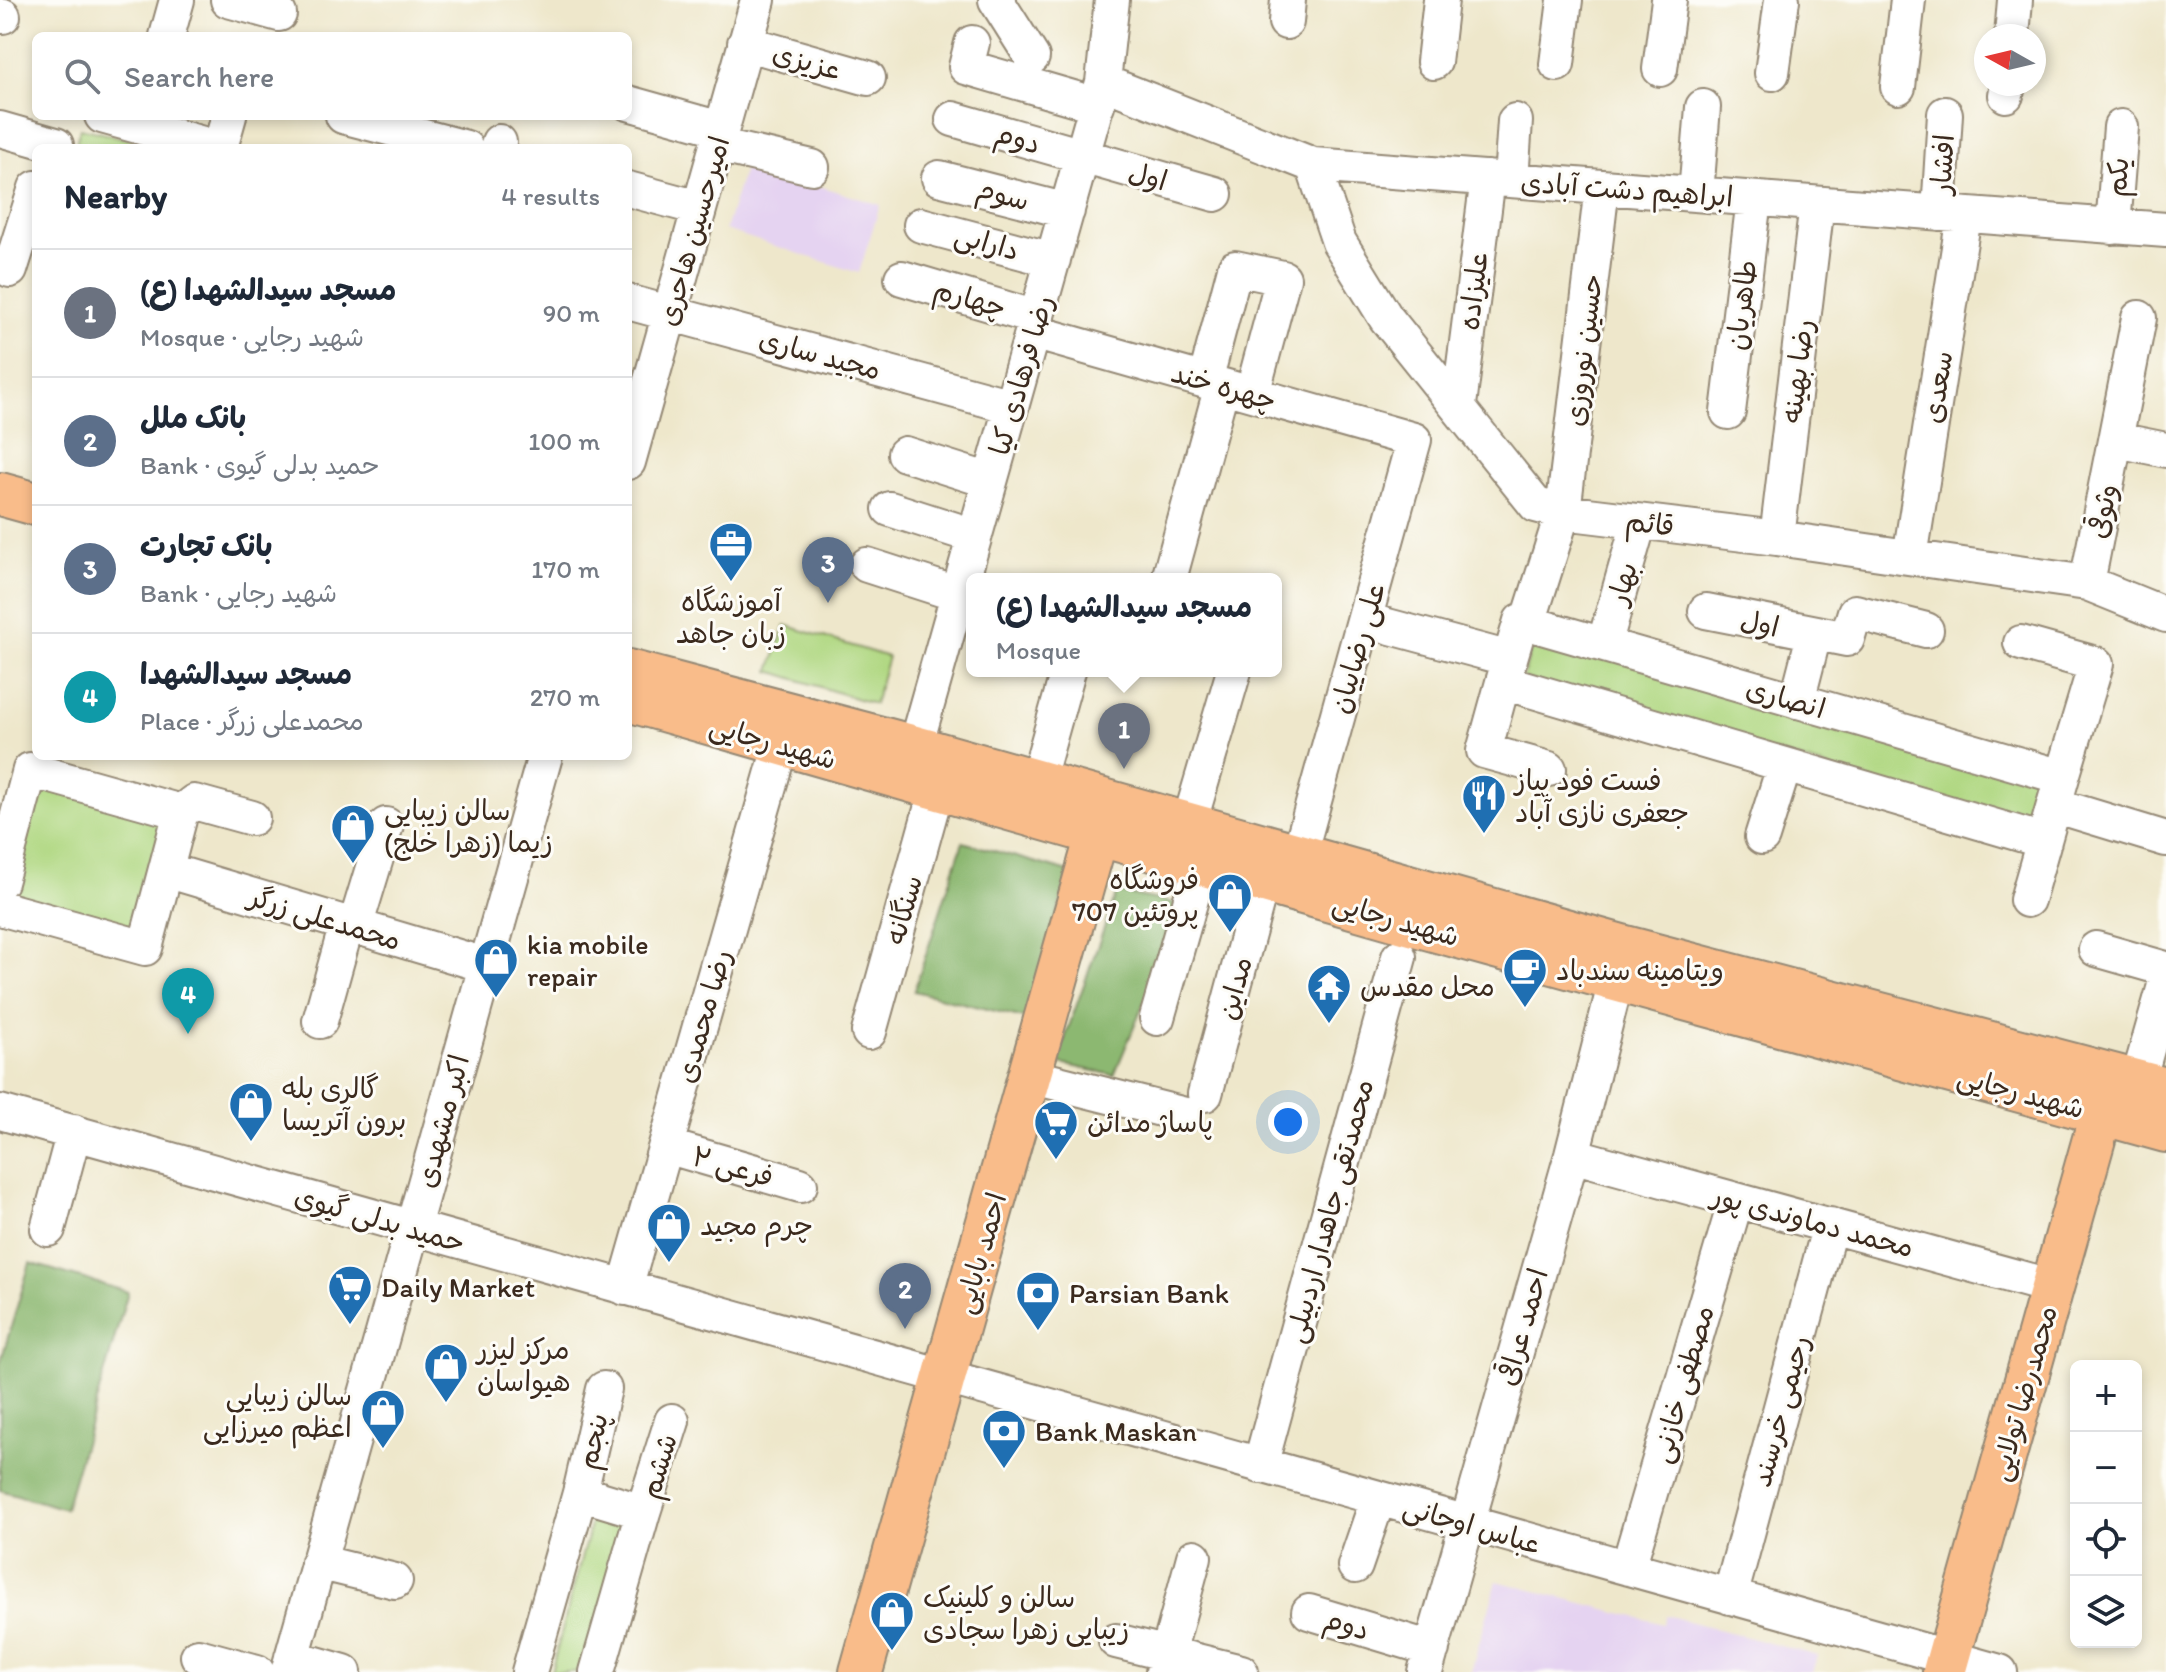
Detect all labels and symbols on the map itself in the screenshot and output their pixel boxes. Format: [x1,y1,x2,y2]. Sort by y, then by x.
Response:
north arrow [1974,24,2046,96]
street label: عزیزی [769,35,845,87]
street label: دوم [990,115,1045,165]
street label: امیرحسین هاجری [650,132,736,330]
street label: افشار [1923,133,1961,197]
street label: اول [1125,154,1171,198]
street label: یکم [2098,156,2141,199]
street label: ابراهیم دشت آبادی [1519,165,1734,218]
street label: سوم [972,171,1033,222]
street label: دارابی [951,217,1023,268]
street label: علیزاده [1451,250,1495,332]
street label: طاهریان [1719,258,1763,352]
street label: چهارم [928,271,1010,329]
street label: حسین نوروزی [1557,272,1609,428]
street label: رضا فرهادی کیا [982,291,1060,459]
street label: رضا بهینه [1774,317,1821,425]
street label: مجید ساری [755,321,885,387]
street label: سعدی [1915,348,1959,426]
street label: چهره خند [1167,355,1281,418]
street label: وثوقی [2080,481,2124,541]
street label: قائم [1623,503,1676,548]
office icon: آموزشگاه زبان جاهد [707,520,755,583]
pin: 3 [802,537,854,603]
street label: بهار [1599,558,1645,610]
street label: علی رضاییان [1322,579,1393,717]
place label: آموزشگاه زبان جاهد [676,584,786,651]
street label: اول [1737,602,1783,644]
street label: انصاری [1742,670,1830,726]
pin: 1 [1098,703,1150,769]
street label: شهید رجایی [706,708,840,777]
place label: فست فود پیاز جعفری نازی آباد [1513,763,1689,830]
restaurant icon: فست فود پیاز جعفری نازی آباد [1460,772,1508,835]
place label: سالن زیبایی زیما (زهرا خلج) [384,793,553,861]
shop icon: سالن زیبایی زیما (زهرا خلج) [329,802,377,865]
place label: فروشگاه پروتئین 707 [1072,862,1199,930]
street label: سنگانه [877,871,929,949]
shop icon: فروشگاه پروتئین 707 [1206,871,1254,934]
street label: محمدعلی زرگر [243,878,405,958]
street label: شهید رجایی [1329,885,1463,954]
place label: kia mobile repair [527,927,649,993]
shop icon: kia mobile repair [472,936,520,999]
street label: رضا محمدی [668,945,738,1087]
cafe icon: ویتامینه سندباد [1501,946,1549,1009]
street label: مداین [1209,953,1259,1023]
place label: ویتامینه سندباد [1556,953,1724,988]
temple icon: محل مقدس [1305,962,1353,1025]
pin: 4 [162,968,214,1034]
place label: محل مقدس [1360,969,1495,1003]
street label: اکبر مشهدی [408,1051,477,1191]
street label: شهید رجایی [1954,1059,2088,1126]
place label: گالری بله برون آتریسا [282,1071,406,1138]
street label: محمدتقی جاهدار اردبیلی [1277,1075,1382,1347]
shop icon: گالری بله برون آتریسا [227,1080,275,1143]
supermarket icon: پاساژ مدائن [1032,1098,1080,1161]
your location [1268,1102,1308,1142]
place label: پاساژ مدائن [1087,1105,1213,1141]
street label: فرعی ۲ [688,1138,778,1195]
street label: محمد دماوندی پور [1706,1177,1918,1266]
street label: حمید بدلی گیوی [291,1178,469,1261]
street label: احمد بابایی [947,1189,1014,1318]
shop icon: چرم مجید [645,1201,693,1264]
place label: چرم مجید [700,1208,813,1247]
supermarket icon: Daily Market [326,1263,374,1326]
pin: 2 [879,1263,931,1329]
street label: احمد عراقی [1489,1264,1555,1390]
bank icon: Parsian Bank [1014,1269,1062,1332]
place label: Daily Market [381,1270,535,1304]
place label: Parsian Bank [1069,1276,1229,1310]
street label: مصطفی خازنی [1643,1301,1722,1467]
street label: محمدرضا تولایی [1982,1301,2065,1485]
place label: مرکز لیزر هیواسان [475,1332,571,1399]
street label: رحیمی خرسند [1743,1332,1817,1491]
shop icon: مرکز لیزر هیواسان [422,1341,470,1404]
place label: سالن زیبایی اعظم میرزایی [203,1378,352,1449]
shop icon: سالن زیبایی اعظم میرزایی [359,1387,407,1450]
bank icon: Bank Maskan [980,1407,1028,1470]
street label: پنجم [569,1410,620,1473]
place label: Bank Maskan [1035,1414,1197,1448]
street label: ششم [632,1429,689,1504]
street label: عباس اوجانی [1399,1489,1545,1562]
place label: سالن و کلینیک زیبایی زهرا سجادی [923,1580,1129,1647]
shop icon: سالن و کلینیک زیبایی زهرا سجادی [868,1589,916,1652]
street label: دوم [1319,1601,1374,1652]

